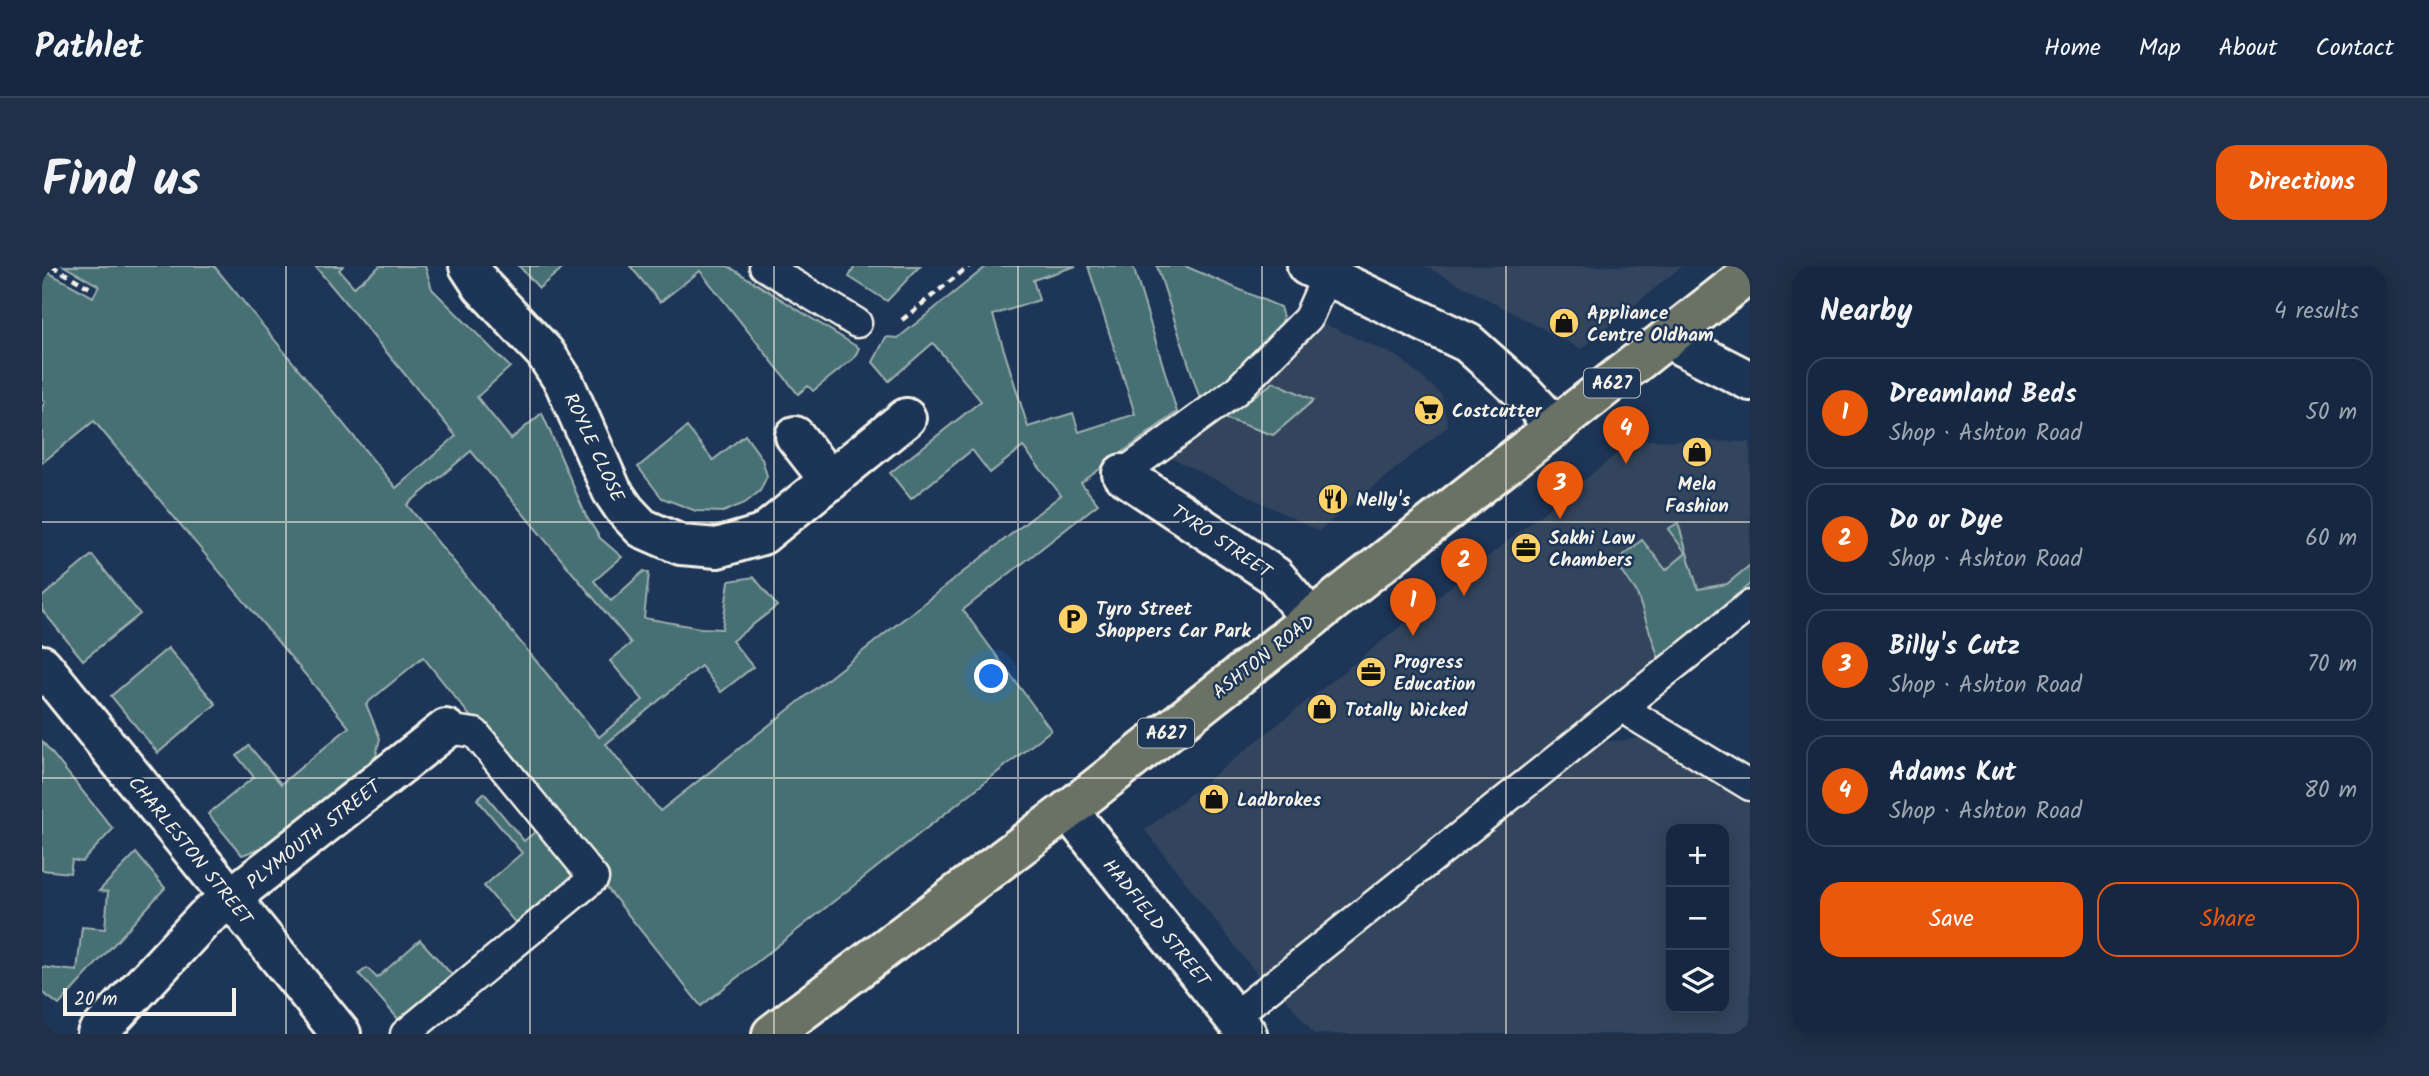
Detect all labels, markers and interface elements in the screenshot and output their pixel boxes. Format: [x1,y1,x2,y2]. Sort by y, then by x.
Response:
text: Pathlet [35,22,143,75]
text: Home [2044,29,2101,68]
text: Map [2139,29,2181,68]
text: About [2219,29,2277,68]
text: Contact [2315,29,2394,68]
text: Find us [42,143,200,221]
button: Directions [2216,145,2387,220]
text: Nearby [1820,288,1912,336]
text: 4 results [2274,294,2359,330]
place label: Appliance Centre Oldham [1587,299,1714,351]
shop icon: Appliance Centre Oldham [1547,306,1581,340]
road number: A627 [1584,369,1640,398]
text: Dreamland Beds [1889,374,2077,416]
street label: ROYLE CLOSE [555,388,632,508]
supermarket icon: Costcutter [1412,393,1446,427]
text: 1 [1842,395,1848,431]
text: 50 m [2306,395,2357,431]
place label: Costcutter [1452,397,1543,427]
pin: 4 [1603,406,1649,464]
text: Shop · Ashton Road [1889,416,2082,452]
shop icon: Mela Fashion [1680,435,1714,469]
pin: 3 [1537,461,1583,519]
place label: Mela Fashion [1665,470,1729,522]
restaurant icon: Nelly's [1316,482,1350,516]
place label: Nelly's [1356,486,1410,516]
street label: TYRO STREET [1165,498,1279,588]
text: Do or Dye [1889,500,2003,542]
text: 2 [1838,521,1852,557]
text: 60 m [2305,521,2357,557]
place label: Sakhi Law Chambers [1549,524,1636,576]
office icon: Sakhi Law Chambers [1509,531,1543,565]
pin: 2 [1441,538,1487,596]
text: Shop · Ashton Road [1889,542,2082,578]
pin: 1 [1390,578,1436,636]
place label: Tyro Street Shoppers Car Park [1096,595,1251,647]
parking icon: Tyro Street Shoppers Car Park [1056,602,1090,636]
street label: ASHTON ROAD [1206,608,1322,707]
text: Billy's Cutz [1889,626,2020,668]
text: 3 [1839,647,1851,683]
text: 70 m [2307,647,2357,683]
place label: Progress Education [1394,648,1476,700]
office icon: Progress Education [1354,655,1388,689]
your location [974,659,1008,693]
text: Shop · Ashton Road [1889,668,2082,704]
shop icon: Totally Wicked [1305,692,1339,726]
place label: Totally Wicked [1345,696,1468,726]
road number: A627 [1138,718,1194,747]
text: Adams Kut [1889,752,2016,794]
street label: CHARLESTON STREET [120,770,260,934]
street label: PLYMOUTH STREET [240,772,389,898]
text: 4 [1839,773,1851,809]
text: 80 m [2304,773,2357,809]
shop icon: Ladbrokes [1197,782,1231,816]
place label: Ladbrokes [1237,786,1321,816]
text: Shop · Ashton Road [1889,794,2082,830]
map controls [1666,824,1729,1013]
button: + [1666,824,1729,887]
street label: HADFIELD STREET [1094,853,1218,995]
button: Save [1820,882,2083,957]
button: Share [2097,882,2359,957]
button: − [1666,887,1729,950]
button: layers [1666,950,1729,1013]
scale bar [63,985,236,1017]
text: 20 m [74,985,117,1015]

